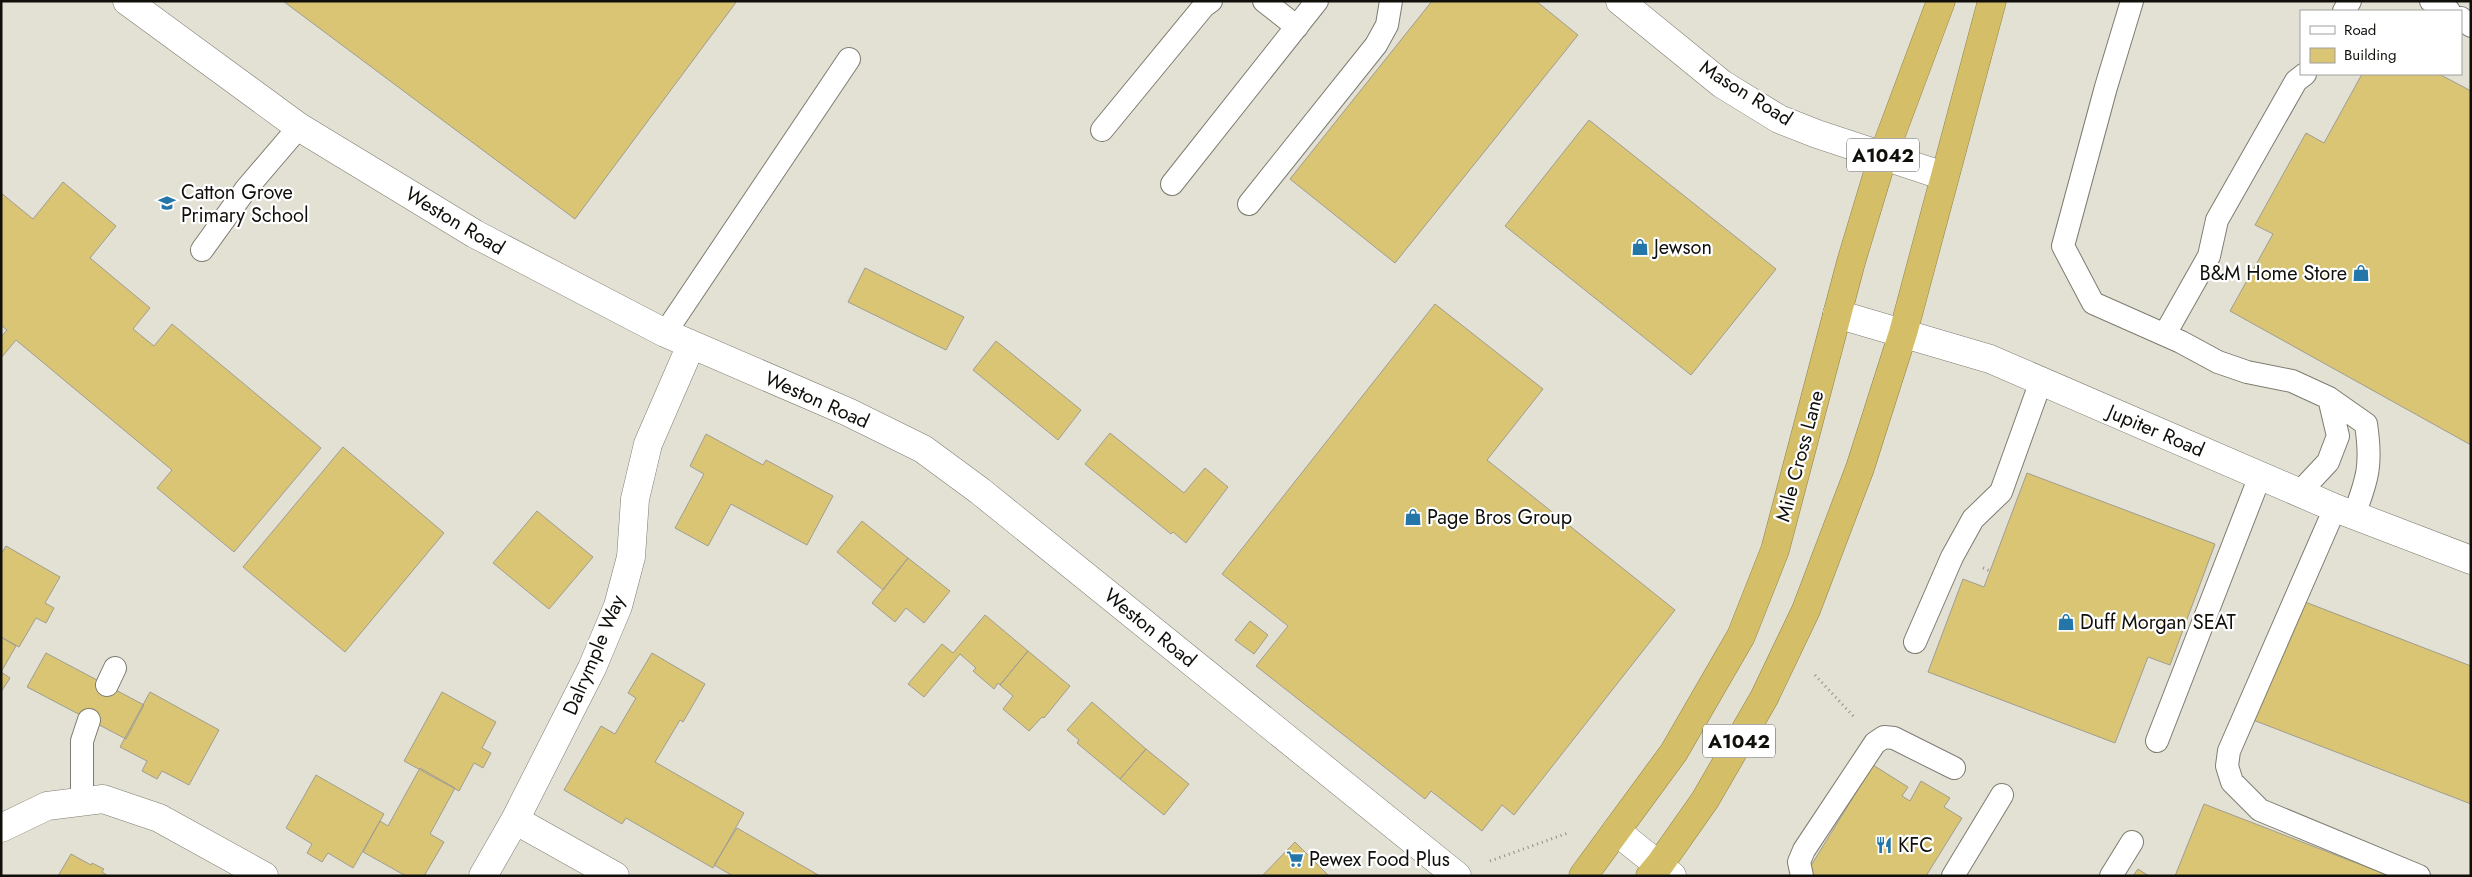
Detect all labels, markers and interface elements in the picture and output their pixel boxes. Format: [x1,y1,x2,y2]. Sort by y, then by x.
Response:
legend [2300,10,2462,75]
text: Road [2344,19,2376,41]
text: Building [2344,44,2396,66]
street label: Mason Road [1694,53,1798,133]
road number: A1042 [1847,138,1919,172]
place label: Catton Grove Primary School [181,178,309,230]
street label: Weston Road [400,180,510,262]
school or university icon: Catton Grove Primary School [157,193,177,213]
place label: Jewson [1651,233,1712,262]
shop icon: Jewson [1630,237,1650,257]
place label: B&M Home Store [2199,259,2347,288]
shop icon: B&M Home Store [2351,263,2371,283]
street label: Weston Road [760,364,874,436]
street label: Mile Cross Lane [1769,387,1831,525]
street label: Jupiter Road [2100,396,2209,464]
place label: Page Bros Group [1427,503,1572,532]
shop icon: Page Bros Group [1403,507,1423,527]
street label: Weston Road [1097,582,1203,674]
street label: Dalrymple Way [556,590,632,720]
place label: Duff Morgan SEAT [2080,608,2237,637]
shop icon: Duff Morgan SEAT [2056,612,2076,632]
road number: A1042 [1703,724,1775,758]
place label: KFC [1898,831,1933,860]
restaurant icon: KFC [1874,835,1894,855]
place label: Pewex Food Plus [1309,845,1450,874]
supermarket icon: Pewex Food Plus [1285,849,1305,869]

